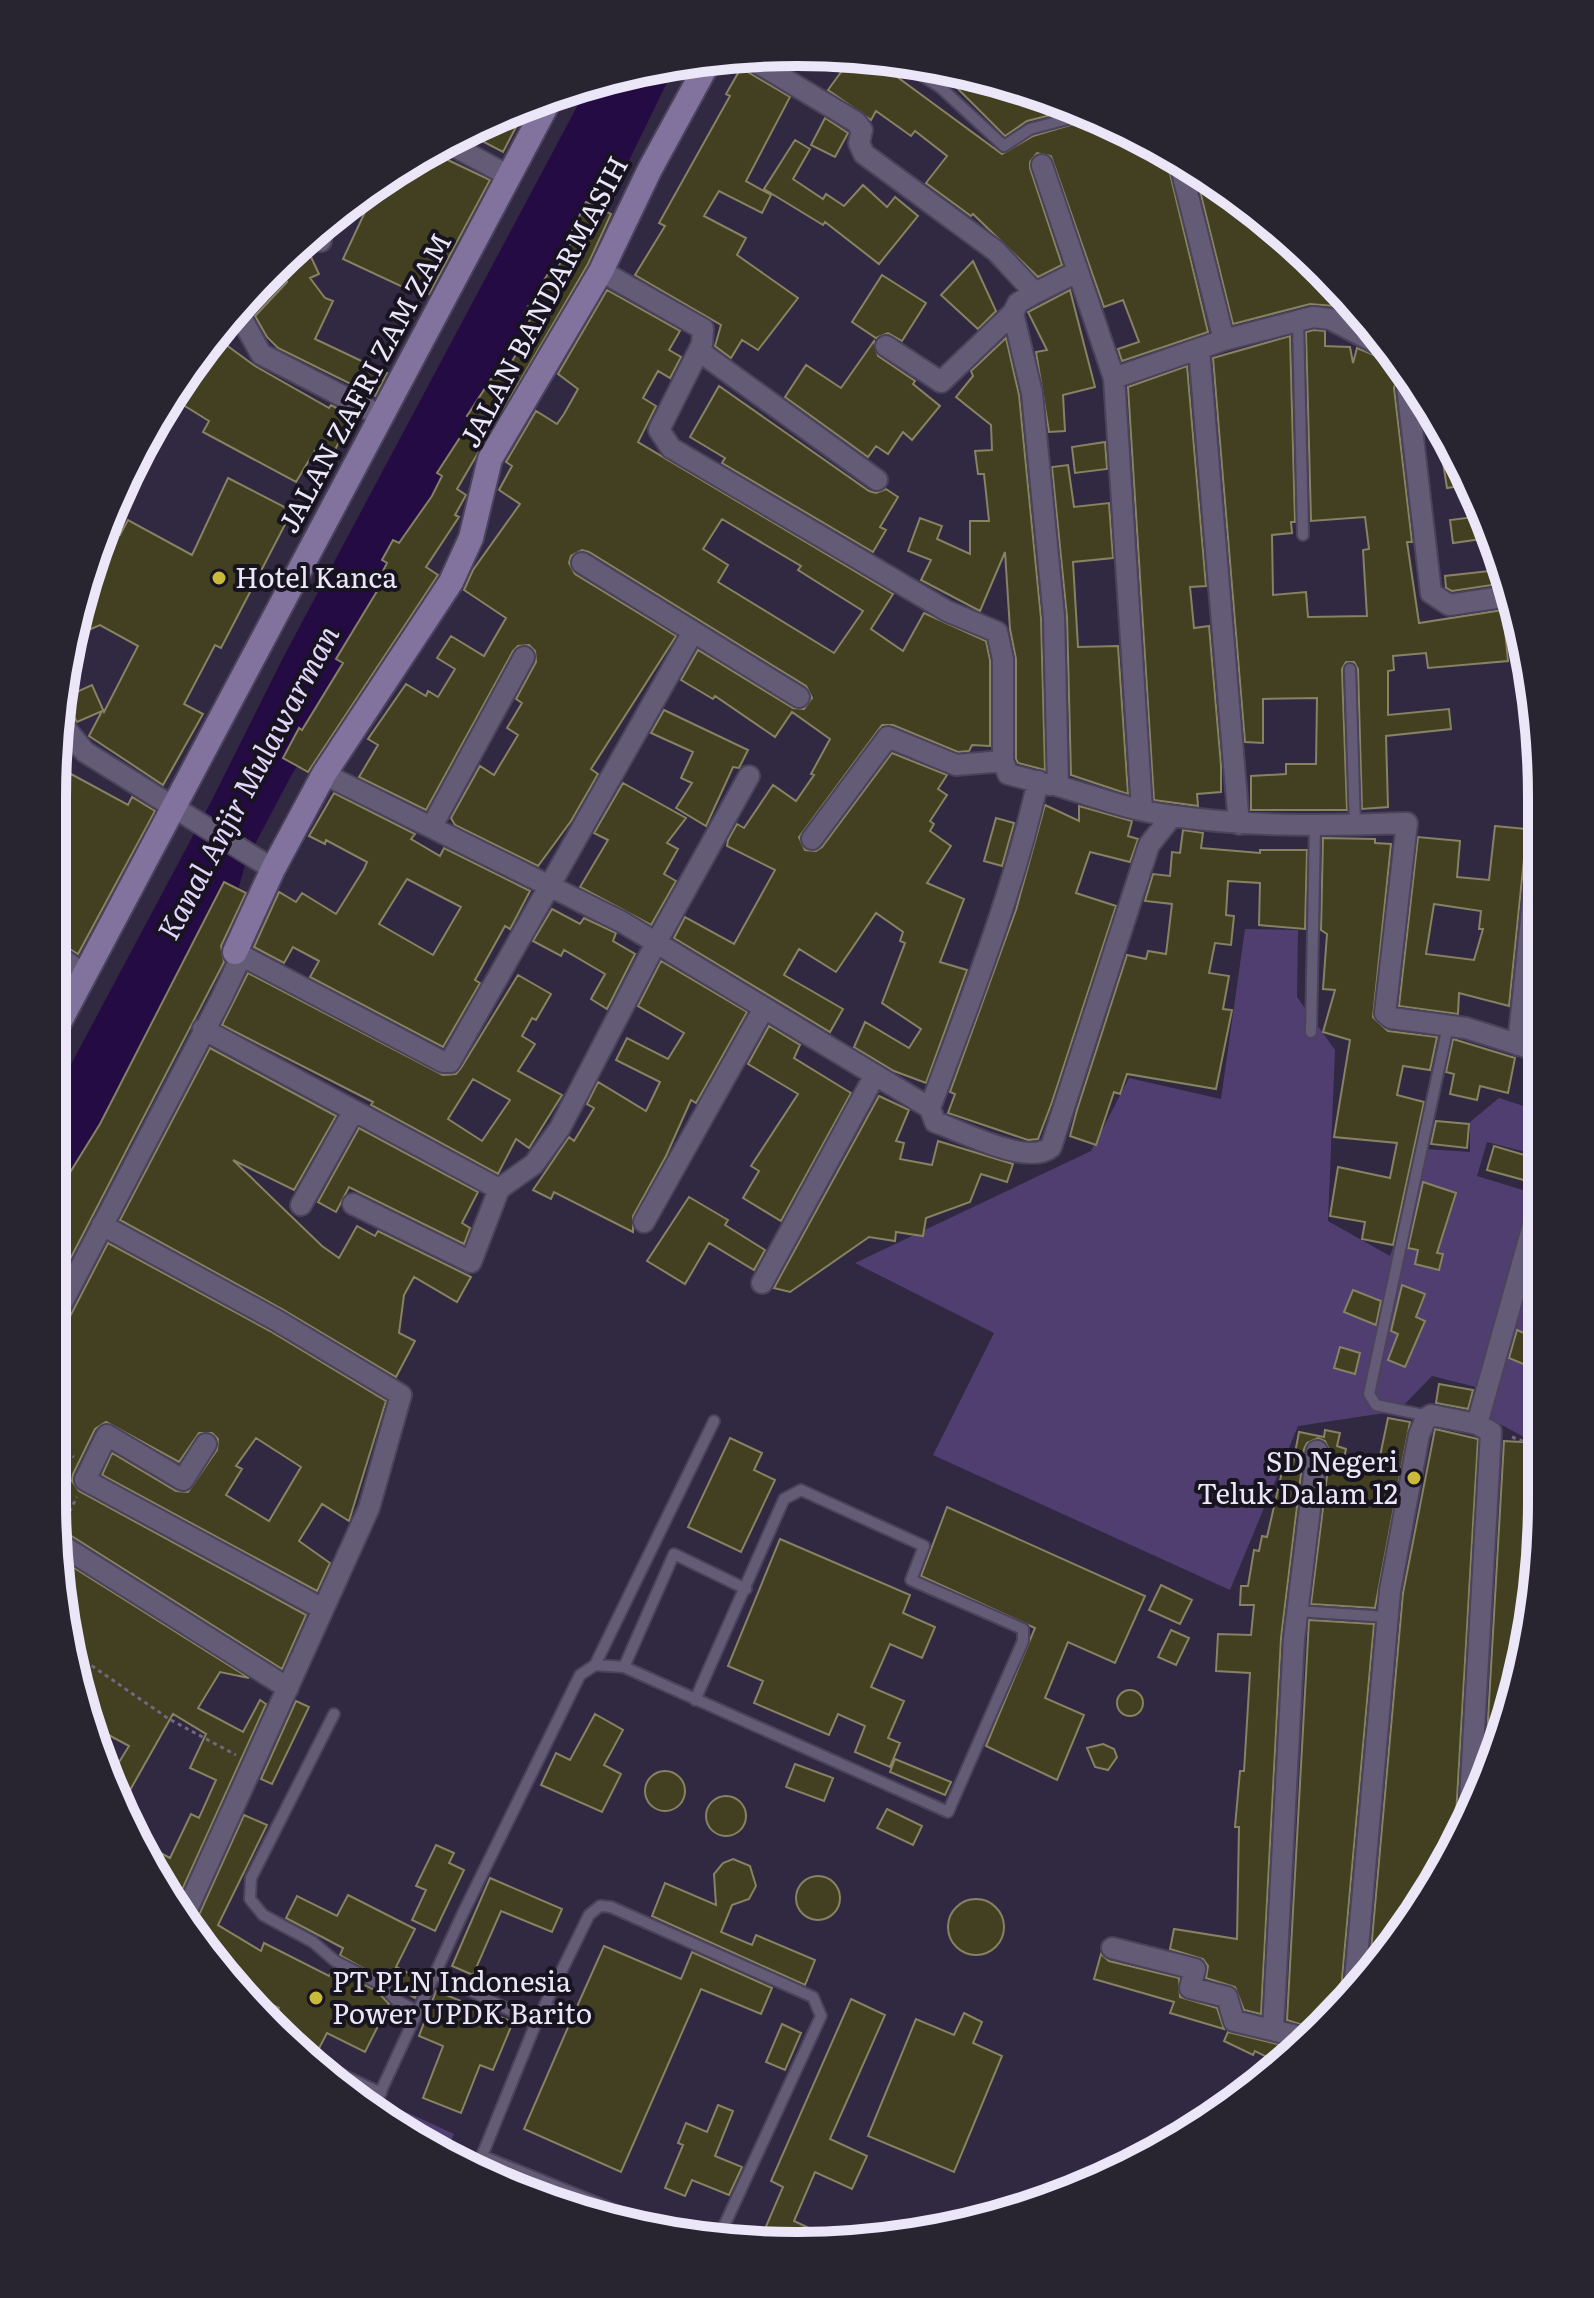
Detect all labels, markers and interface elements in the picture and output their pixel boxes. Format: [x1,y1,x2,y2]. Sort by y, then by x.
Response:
street label: JALAN BANDARMASIH [447,148,637,454]
street label: JALAN ZAFRI ZAM ZAM [266,224,460,540]
place label: Hotel Kanca [235,555,397,597]
marker: Hotel Kanca [210,569,228,587]
water label: Kanal Anjir Mulawarman [145,616,348,947]
place label: SD Negeri Teluk Dalam 12 [1197,1439,1398,1513]
marker: SD Negeri Teluk Dalam 12 [1405,1469,1423,1487]
place label: PT PLN Indonesia Power UPDK Barito [332,1959,592,2033]
marker: PT PLN Indonesia Power UPDK Barito [307,1989,325,2007]

